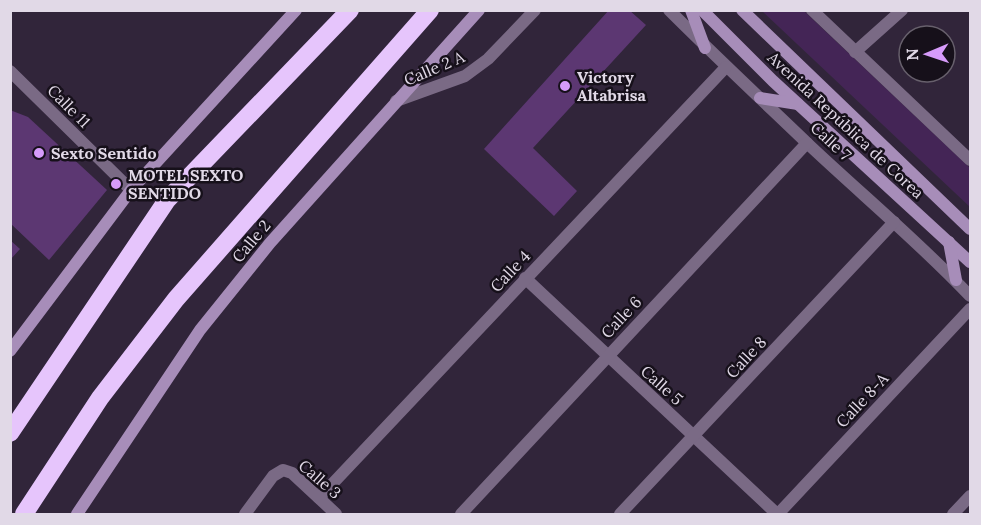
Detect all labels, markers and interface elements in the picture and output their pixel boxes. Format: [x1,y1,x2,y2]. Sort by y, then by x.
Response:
north arrow [897,24,957,84]
street label: Calle 2 A [401,46,468,90]
street label: Avenida República de Corea [763,47,928,203]
text: N [902,48,922,61]
place label: Victory Altabrisa [577,67,646,105]
marker: Victory Altabrisa [558,79,572,93]
street label: Calle 11 [43,80,95,132]
street label: Calle 7 [806,117,856,165]
place label: Sexto Sentido [51,143,157,163]
marker: Sexto Sentido [32,146,46,160]
place label: MOTEL SEXTO SENTIDO [128,165,243,203]
marker: MOTEL SEXTO SENTIDO [109,177,123,191]
street label: Calle 2 [227,216,275,266]
street label: Calle 4 [486,246,534,296]
street label: Calle 6 [597,292,645,342]
street label: Calle 8 [722,332,770,382]
street label: Calle 5 [637,361,687,409]
street label: Calle 8-A [832,368,893,432]
street label: Calle 3 [295,455,345,503]

